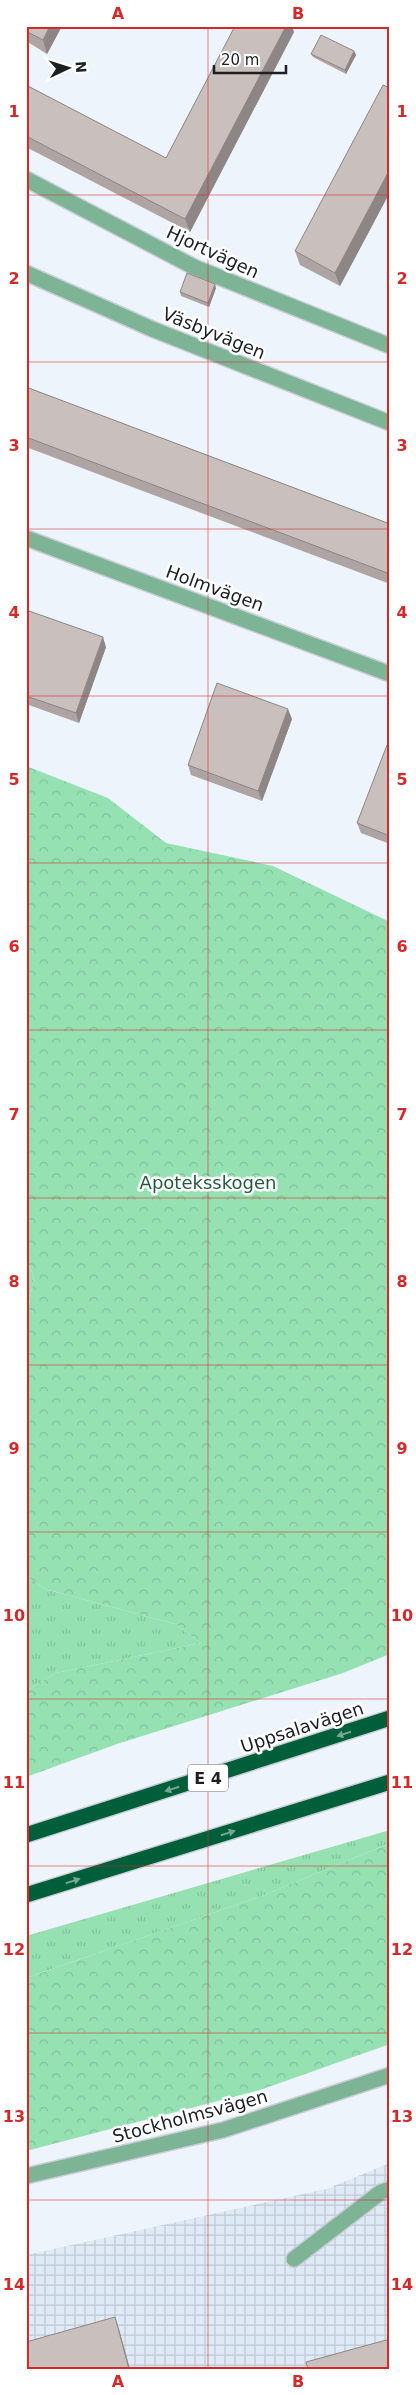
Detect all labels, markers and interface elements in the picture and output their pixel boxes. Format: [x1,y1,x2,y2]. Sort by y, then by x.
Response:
text: A [112,4,125,23]
text: B [292,4,304,23]
north arrow [42,42,92,92]
scale bar [214,42,286,74]
text: 20 m [221,51,259,69]
text: N [73,61,89,73]
text: 1 [8,102,20,121]
text: 1 [396,102,408,121]
street label: Hjortvägen [163,221,263,283]
text: 2 [8,269,20,288]
text: 2 [396,269,408,288]
street label: Väsbyvägen [160,303,268,363]
text: 3 [8,436,20,455]
text: 3 [396,436,408,455]
street label: Holmvägen [163,561,267,615]
text: 4 [8,603,20,622]
text: 4 [396,603,408,622]
text: 5 [8,770,20,789]
text: 5 [396,770,408,789]
text: 6 [8,937,20,956]
text: 6 [396,937,408,956]
text: 7 [8,1105,20,1124]
text: 7 [396,1105,408,1124]
park label: Apoteksskogen [140,1172,276,1193]
text: 8 [8,1272,20,1291]
text: 8 [396,1272,408,1291]
text: 9 [8,1439,20,1458]
text: 9 [396,1439,408,1458]
text: 10 [3,1606,25,1625]
text: 10 [391,1606,413,1625]
street label: Uppsalavägen [238,1697,366,1757]
one-way arrow [336,1731,351,1739]
road number: E 4 [188,1765,228,1792]
text: 11 [3,1773,25,1792]
text: 11 [391,1773,413,1792]
one-way arrow [165,1786,180,1793]
one-way arrow [221,1828,236,1836]
one-way arrow [66,1876,81,1884]
text: 12 [3,1940,25,1959]
text: 12 [391,1940,413,1959]
street label: Stockholmsvägen [110,2085,270,2147]
text: 13 [3,2107,25,2126]
text: 13 [391,2107,413,2126]
text: 14 [3,2275,25,2294]
text: 14 [391,2275,413,2294]
text: A [112,2372,125,2391]
text: B [292,2372,304,2391]

